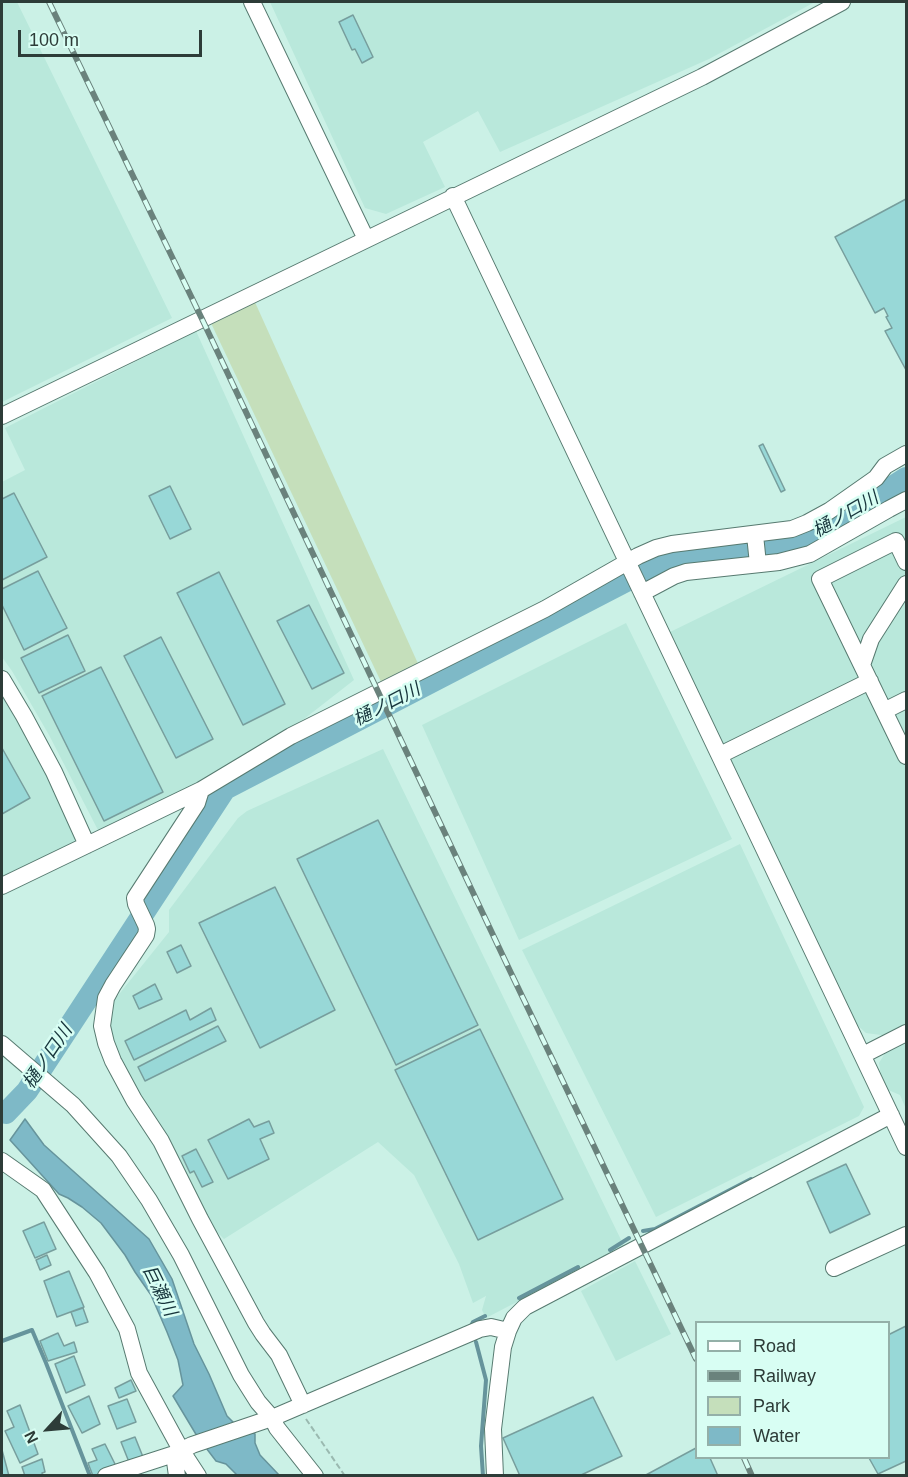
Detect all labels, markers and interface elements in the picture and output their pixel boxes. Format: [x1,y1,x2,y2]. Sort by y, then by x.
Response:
scale bar [21,18,206,56]
text: 100 m [29,30,79,50]
water label: 樋ノ口川 [809,488,883,542]
water label: 樋ノ口川 [350,679,424,731]
water label: 樋ノ口川 [19,1021,77,1093]
water label: 巨瀬川 [137,1262,181,1320]
legend [695,1321,890,1459]
text: Road [753,1336,796,1356]
text: Railway [753,1366,816,1386]
text: Park [753,1396,790,1416]
north arrow [18,1399,78,1459]
text: Water [753,1426,800,1446]
text: N [21,1428,42,1446]

